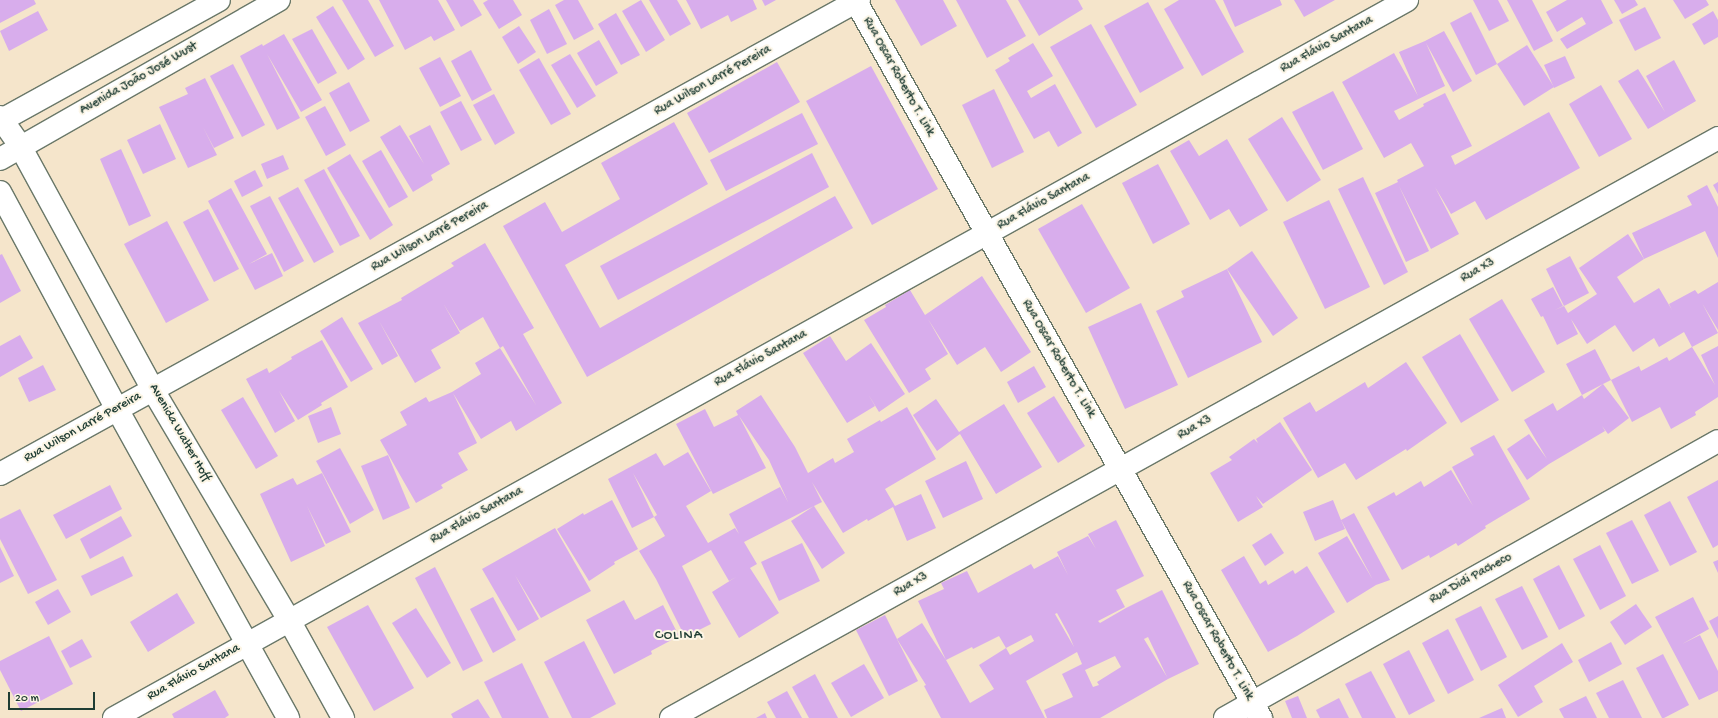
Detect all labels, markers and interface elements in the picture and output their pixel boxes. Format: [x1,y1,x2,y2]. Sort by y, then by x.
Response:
street label: Rua Flávio Santana [1278,13,1376,77]
street label: Rua Oscar Roberto T. Link [859,15,937,139]
street label: Avenida João José Wust [77,39,201,119]
street label: Rua Wilson Larré Pereira [652,42,774,120]
street label: Rua Flávio Santana [995,170,1093,234]
street label: Rua Wilson Larré Pereira [369,198,491,276]
street label: Rua X3 [1458,255,1498,287]
street label: Rua Oscar Roberto T. Link [1018,297,1098,421]
street label: Rua Flávio Santana [712,327,810,391]
street label: Avenida Walter Hoff [145,381,213,485]
street label: Rua Wilson Larré Pereira [22,389,144,467]
street label: Rua X3 [1175,412,1215,444]
street label: Rua Flávio Santana [428,484,526,548]
street label: Rua Didi Pacheco [1427,550,1515,608]
street label: Rua X3 [891,569,931,601]
street label: Rua Oscar Roberto T. Link [1178,579,1256,703]
district label: COLINA [655,628,703,644]
street label: Rua Flávio Santana [145,641,243,705]
scale bar [10,684,97,710]
text: 20 m [15,692,39,706]

